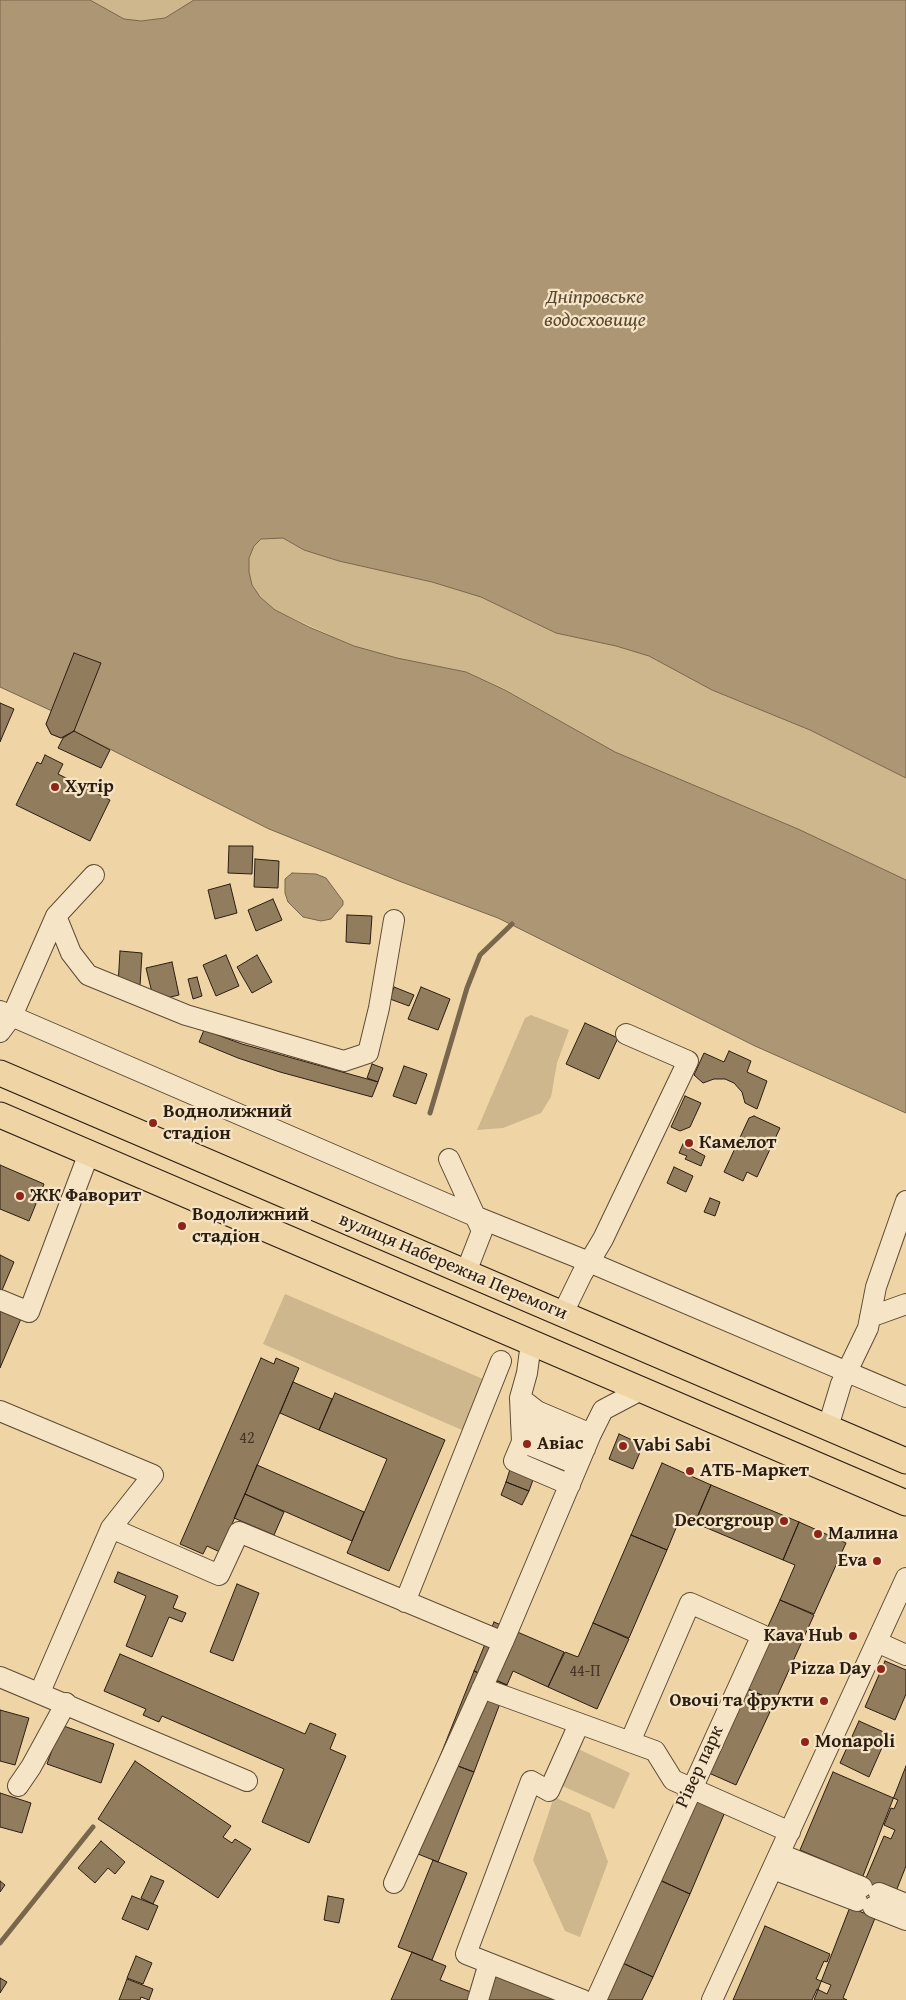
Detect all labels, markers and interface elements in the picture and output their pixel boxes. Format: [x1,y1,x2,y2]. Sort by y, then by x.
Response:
water label: Дніпровське водосховище [544,286,646,333]
place label: Хутір [65,776,114,798]
marker: Хутір [49,781,61,793]
place label: Воднолижний стадіон [163,1101,292,1145]
marker: Воднолижний стадіон [147,1117,159,1129]
place label: Камелот [699,1132,777,1154]
marker: Камелот [683,1137,695,1149]
place label: ЖК Фаворит [30,1185,141,1207]
marker: ЖК Фаворит [14,1190,26,1202]
place label: Водолижний стадіон [192,1204,309,1248]
street label: вулиця Набережна Перемоги [335,1208,571,1326]
marker: Водолижний стадіон [176,1220,188,1232]
house number: 42 [239,1429,255,1449]
place label: Авіас [537,1433,584,1455]
place label: Vabi Sabi [633,1435,711,1457]
marker: Авіас [521,1438,533,1450]
marker: Vabi Sabi [617,1440,629,1452]
place label: АТБ-Маркет [700,1460,809,1482]
marker: АТБ-Маркет [684,1465,696,1477]
place label: Decorgroup [674,1510,774,1532]
marker: Decorgroup [778,1515,790,1527]
place label: Малина [828,1523,898,1545]
marker: Малина [812,1528,824,1540]
place label: Eva [838,1550,867,1572]
marker: Eva [871,1555,883,1567]
place label: Kava Hub [764,1625,843,1647]
marker: Kava Hub [847,1630,859,1642]
place label: Pizza Day [790,1658,871,1680]
house number: 44-П [569,1662,601,1682]
marker: Pizza Day [875,1663,887,1675]
place label: Овочі та фрукти [669,1690,814,1712]
marker: Овочі та фрукти [818,1695,830,1707]
street label: Рівер парк [671,1722,729,1812]
place label: Monapoli [815,1731,895,1753]
marker: Monapoli [799,1736,811,1748]

